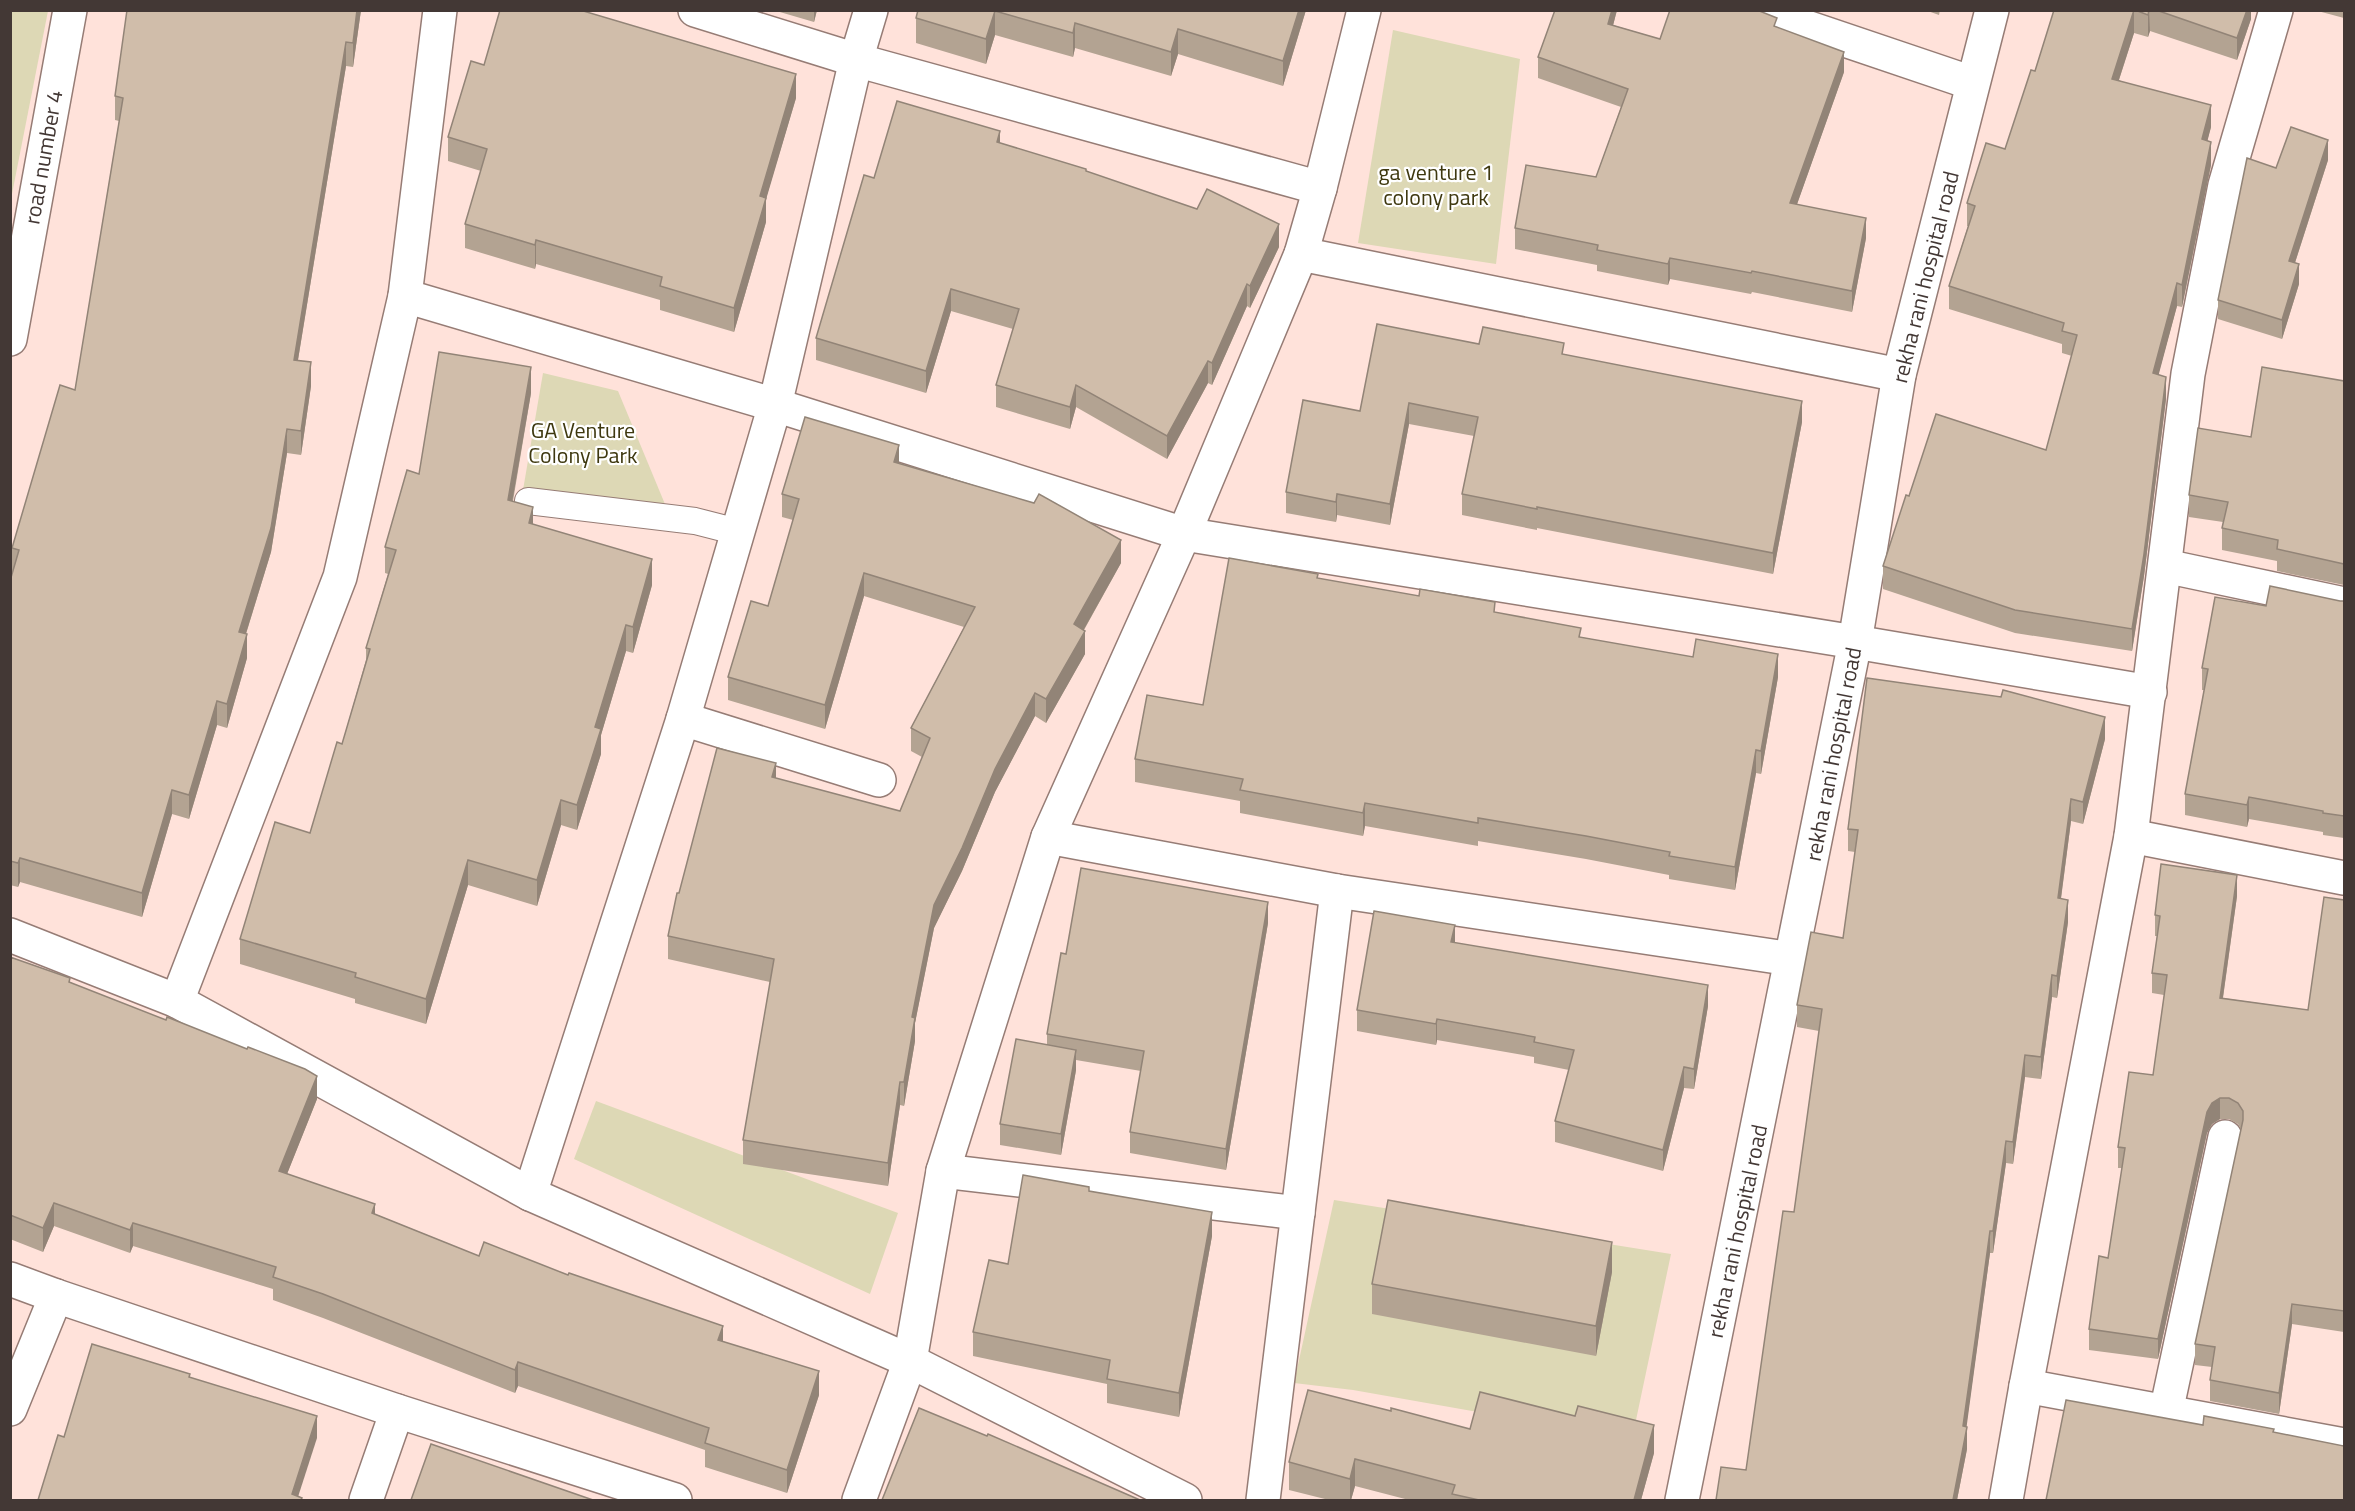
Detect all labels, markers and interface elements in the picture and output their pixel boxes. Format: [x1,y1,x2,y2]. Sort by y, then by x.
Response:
street label: road number 4 [14,87,72,227]
park label: ga venture 1 colony park [1378,155,1494,214]
street label: rekha rani hospital road [1882,167,1968,387]
park label: GA Venture Colony Park [528,413,638,472]
street label: rekha rani hospital road [1796,644,1870,864]
street label: rekha rani hospital road [1698,1121,1776,1341]

